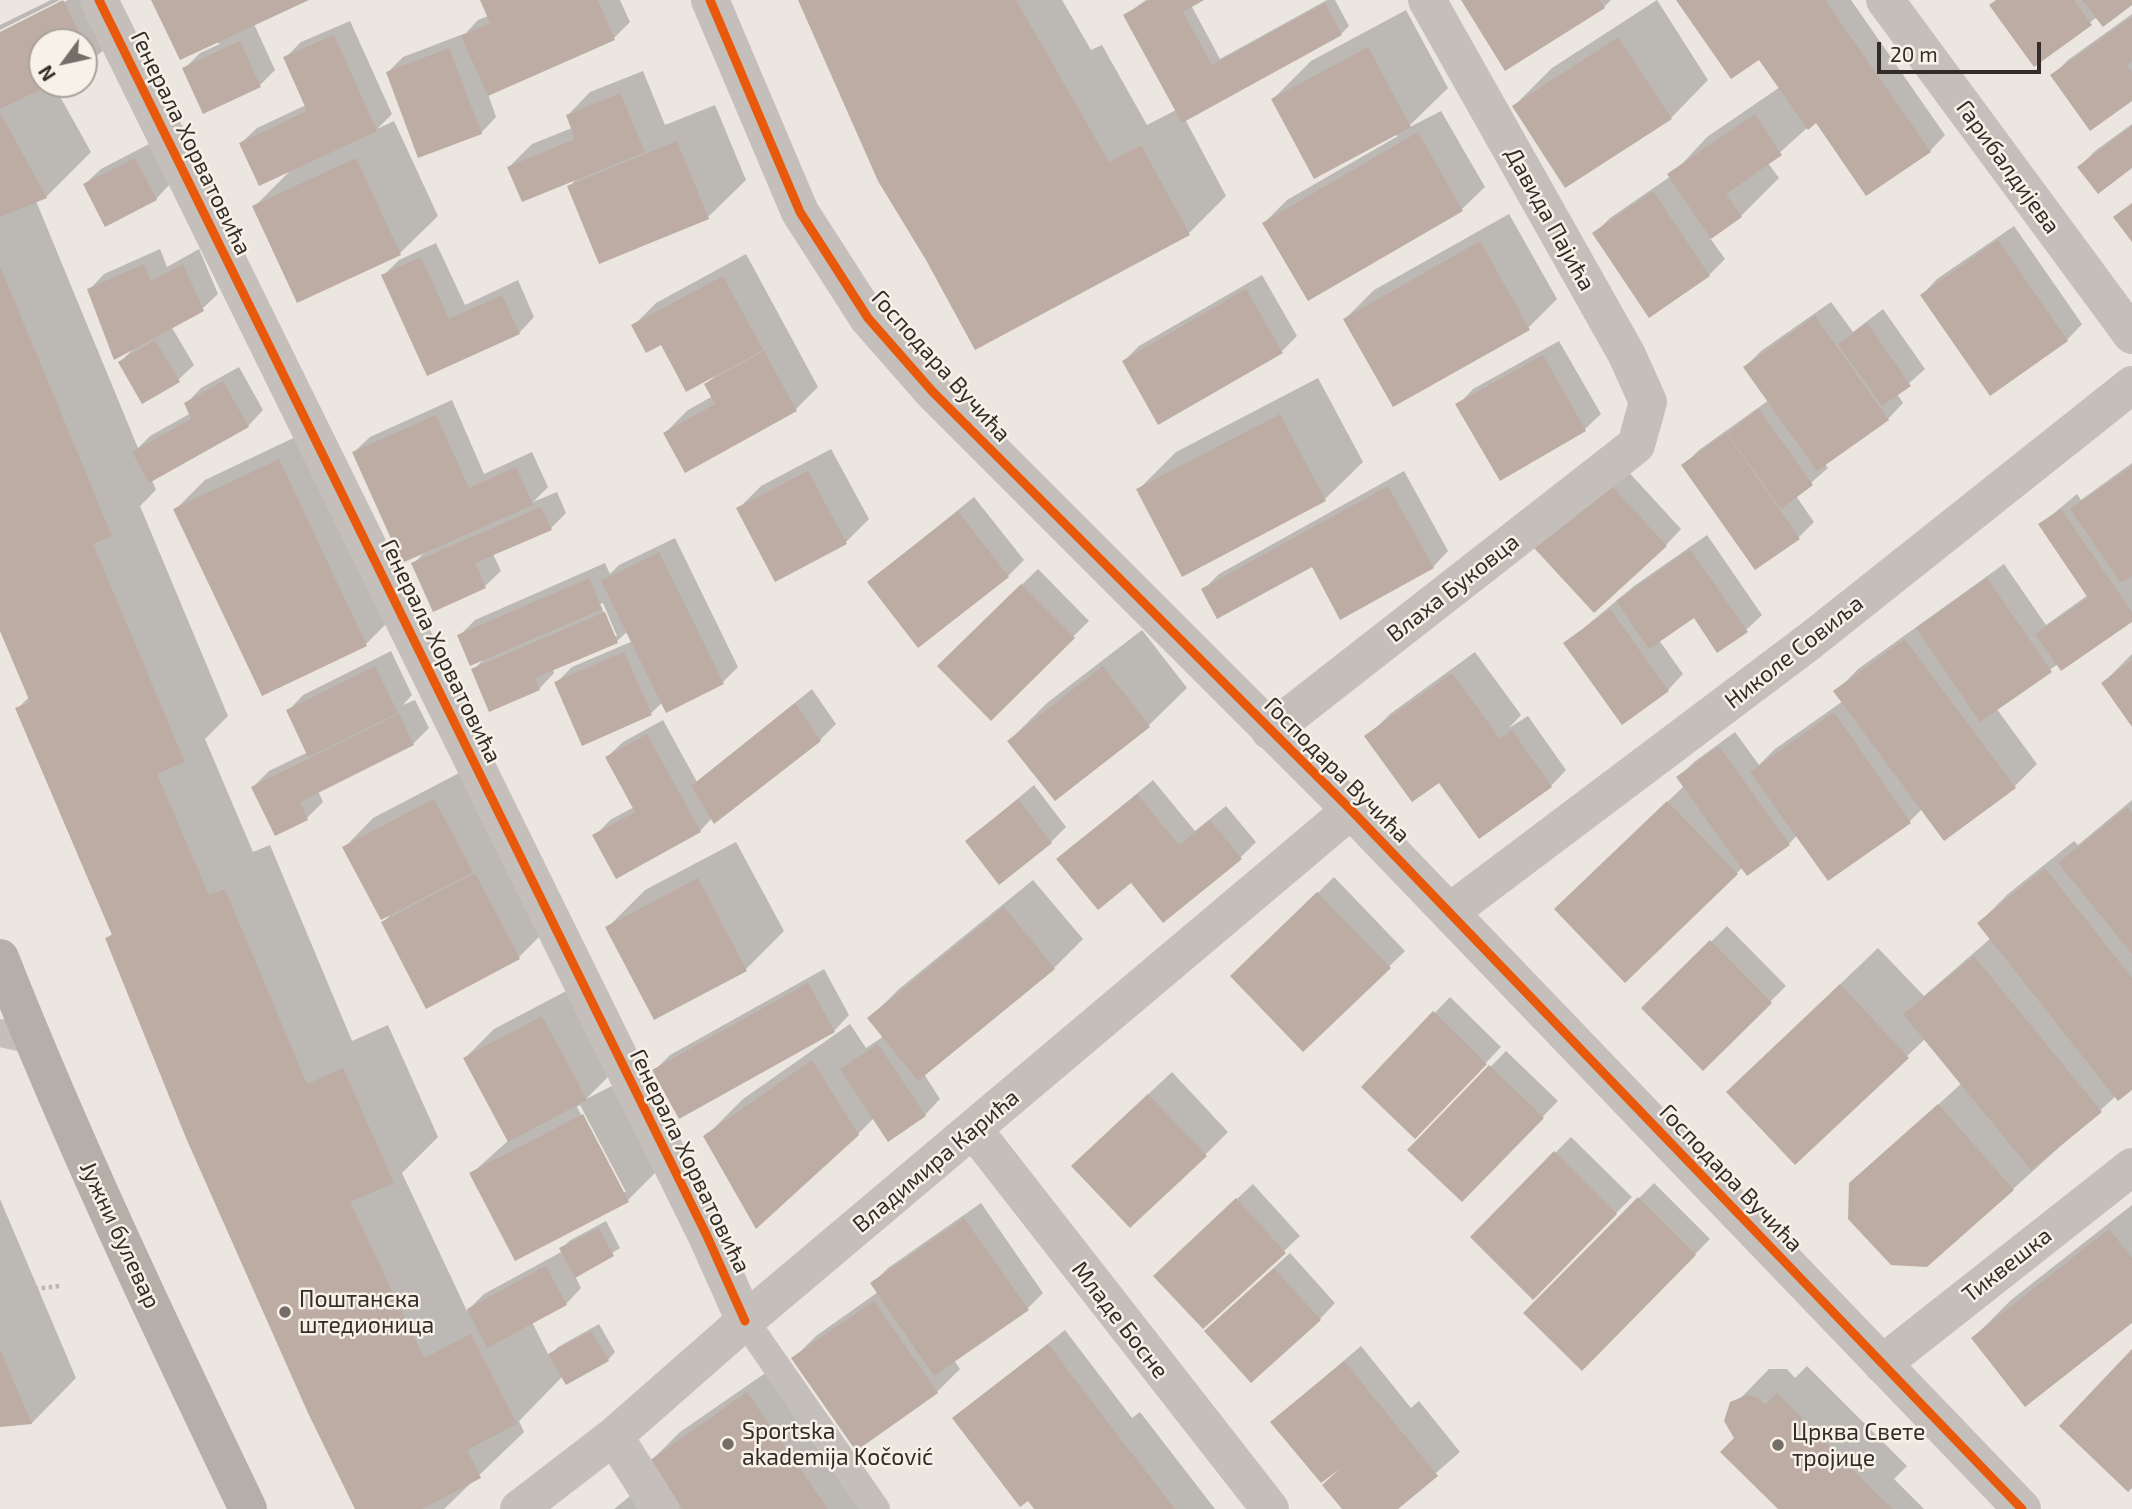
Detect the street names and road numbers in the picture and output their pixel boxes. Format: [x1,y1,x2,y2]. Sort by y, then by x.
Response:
street label: Генерала Хорватовића [125,26,257,260]
street label: Гарибалдијева [1950,95,2066,239]
street label: Давида Пајића [1499,142,1601,296]
street label: Господара Вучића [866,284,1016,448]
street label: Влаха Буковца [1381,528,1525,648]
street label: Генерала Хорватовића [375,534,507,768]
street label: Николе Совиља [1719,589,1869,715]
street label: Господара Вучића [1258,691,1416,849]
street label: Генерала Хорватовића [624,1044,756,1278]
street label: Владимира Карића [847,1083,1025,1239]
street label: Господара Вучића [1653,1098,1809,1258]
street label: Јужни булевар [74,1157,166,1313]
street label: Тиквешка [1957,1222,2057,1308]
street label: Младе Босне [1066,1256,1174,1384]

